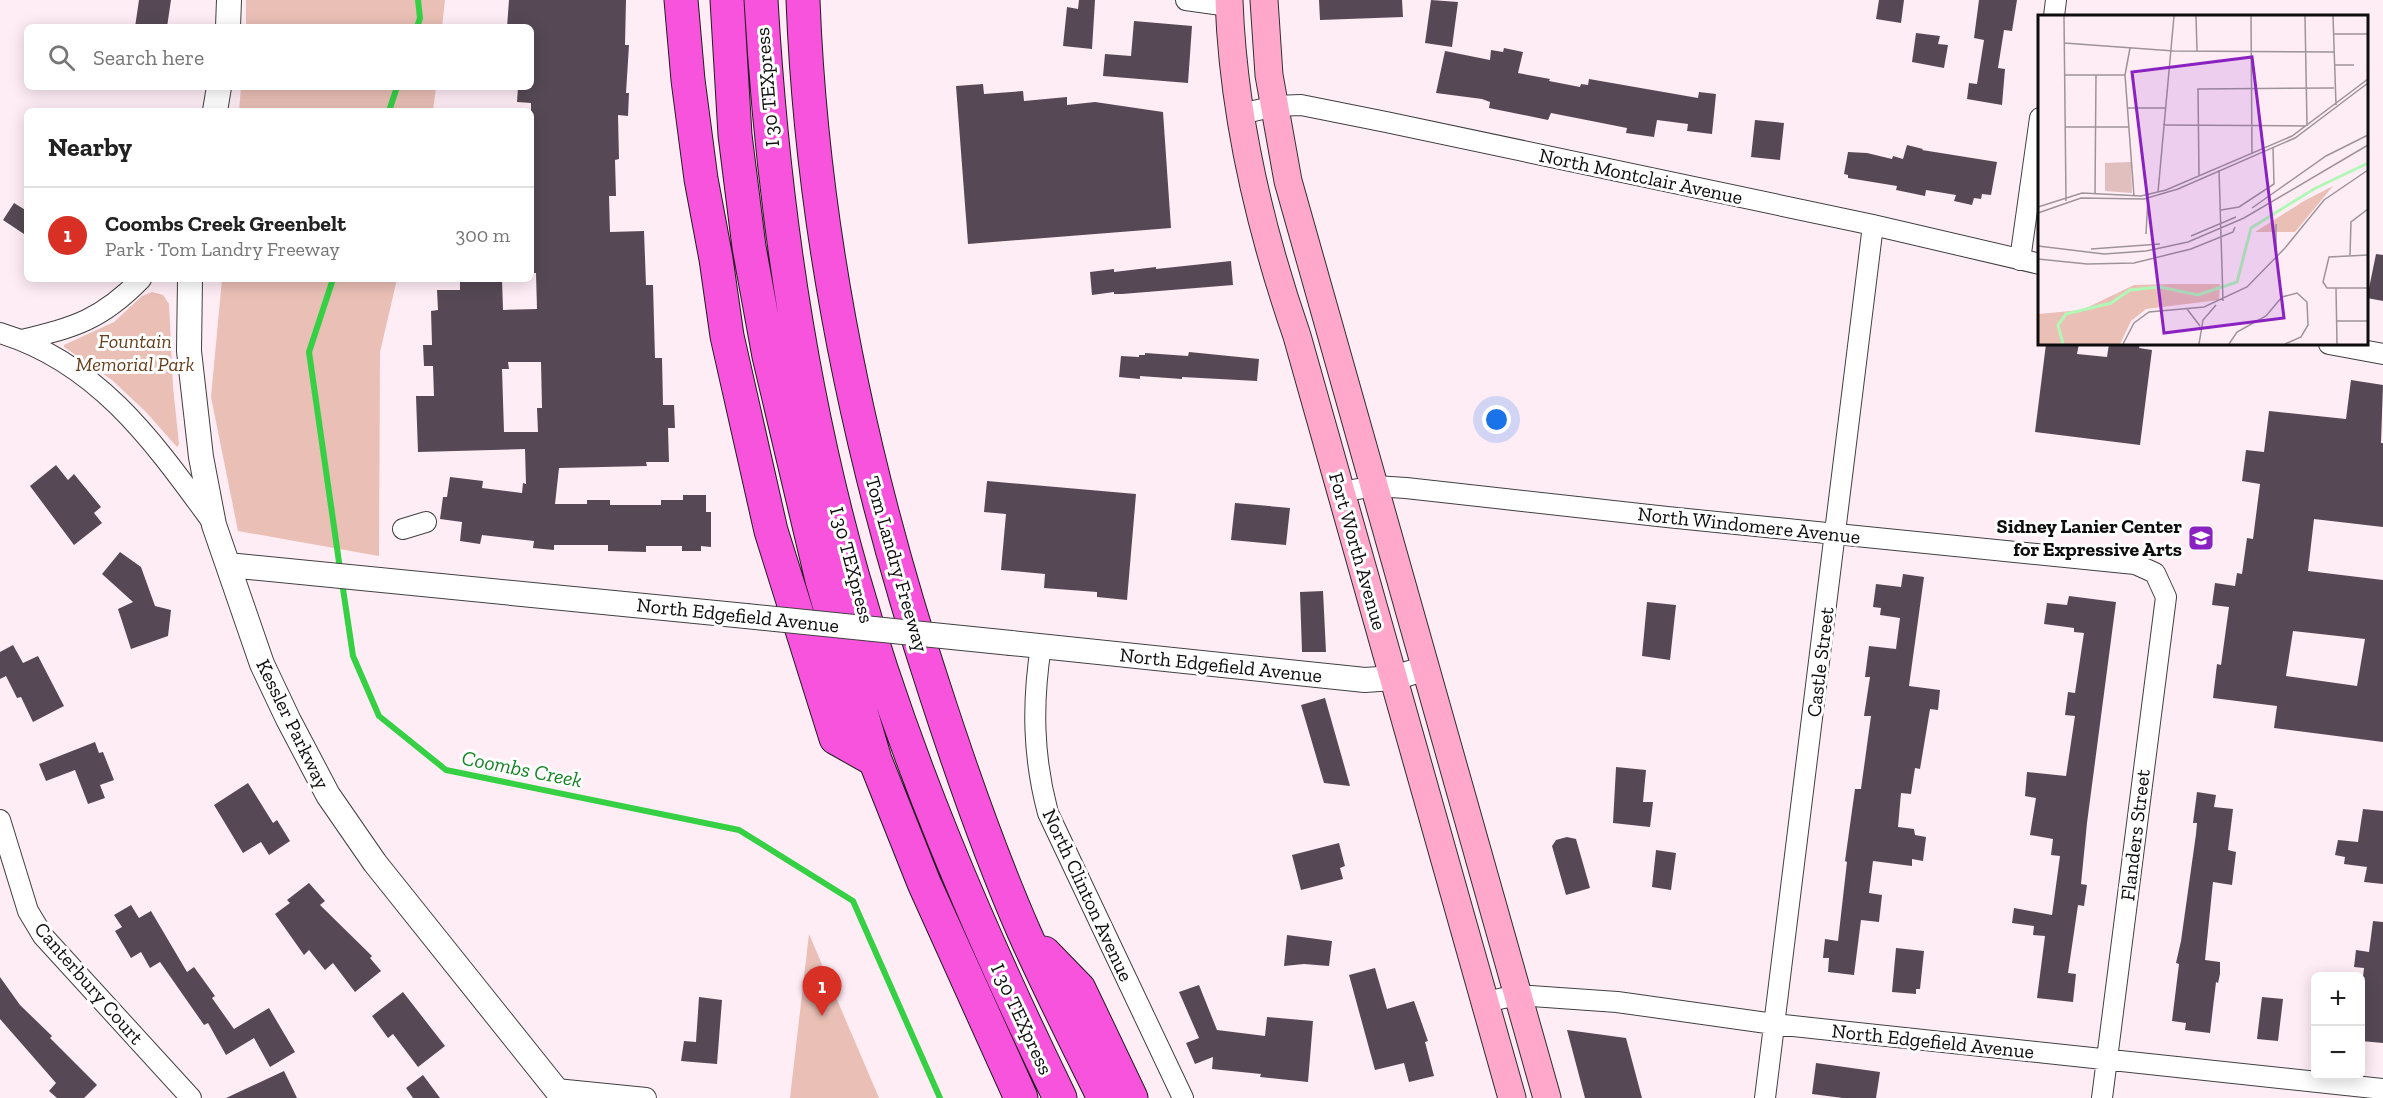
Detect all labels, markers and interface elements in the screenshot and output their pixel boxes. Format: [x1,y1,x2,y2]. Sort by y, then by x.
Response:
inset map [2038,15,2368,345]
search box [24,24,534,90]
street label: I 30 TEXpress [750,26,784,148]
icon: search [45,41,78,74]
text: Search here [93,44,204,71]
text: Nearby [48,131,132,163]
street label: North Montclair Avenue [1537,143,1745,209]
text: Coombs Creek Greenbelt [105,210,346,237]
text: 1 [63,223,72,247]
text: 300 m [455,223,510,247]
text: Park · Tom Landry Freeway [105,237,340,261]
park label: Fountain Memorial Park [76,329,194,376]
your location [1482,405,1511,434]
street label: Fort Worth Avenue [1324,469,1392,633]
street label: Tom Landry Freeway [860,473,934,655]
street label: North Windomere Avenue [1637,501,1861,549]
street label: I 30 TEXpress [825,504,879,626]
place label: Sidney Lanier Center for Expressive Arts [1997,514,2182,561]
school or university icon: Sidney Lanier Center for Expressive Arts [2186,523,2216,553]
street label: North Edgefield Avenue [636,592,840,638]
street label: Castle Street [1801,605,1839,718]
street label: North Edgefield Avenue [1119,642,1323,688]
street label: Kessler Parkway [251,655,335,793]
water label: Coombs Creek [460,745,584,792]
street label: Flanders Street [2115,767,2155,902]
street label: North Clinton Avenue [1037,805,1139,985]
street label: Canterbury Court [29,917,149,1049]
street label: I 30 TEXpress [986,960,1058,1078]
pin: 1 [802,966,842,1016]
map controls [2311,972,2365,1080]
button: + [2311,972,2365,1026]
street label: North Edgefield Avenue [1831,1018,2035,1064]
button: − [2311,1026,2365,1080]

